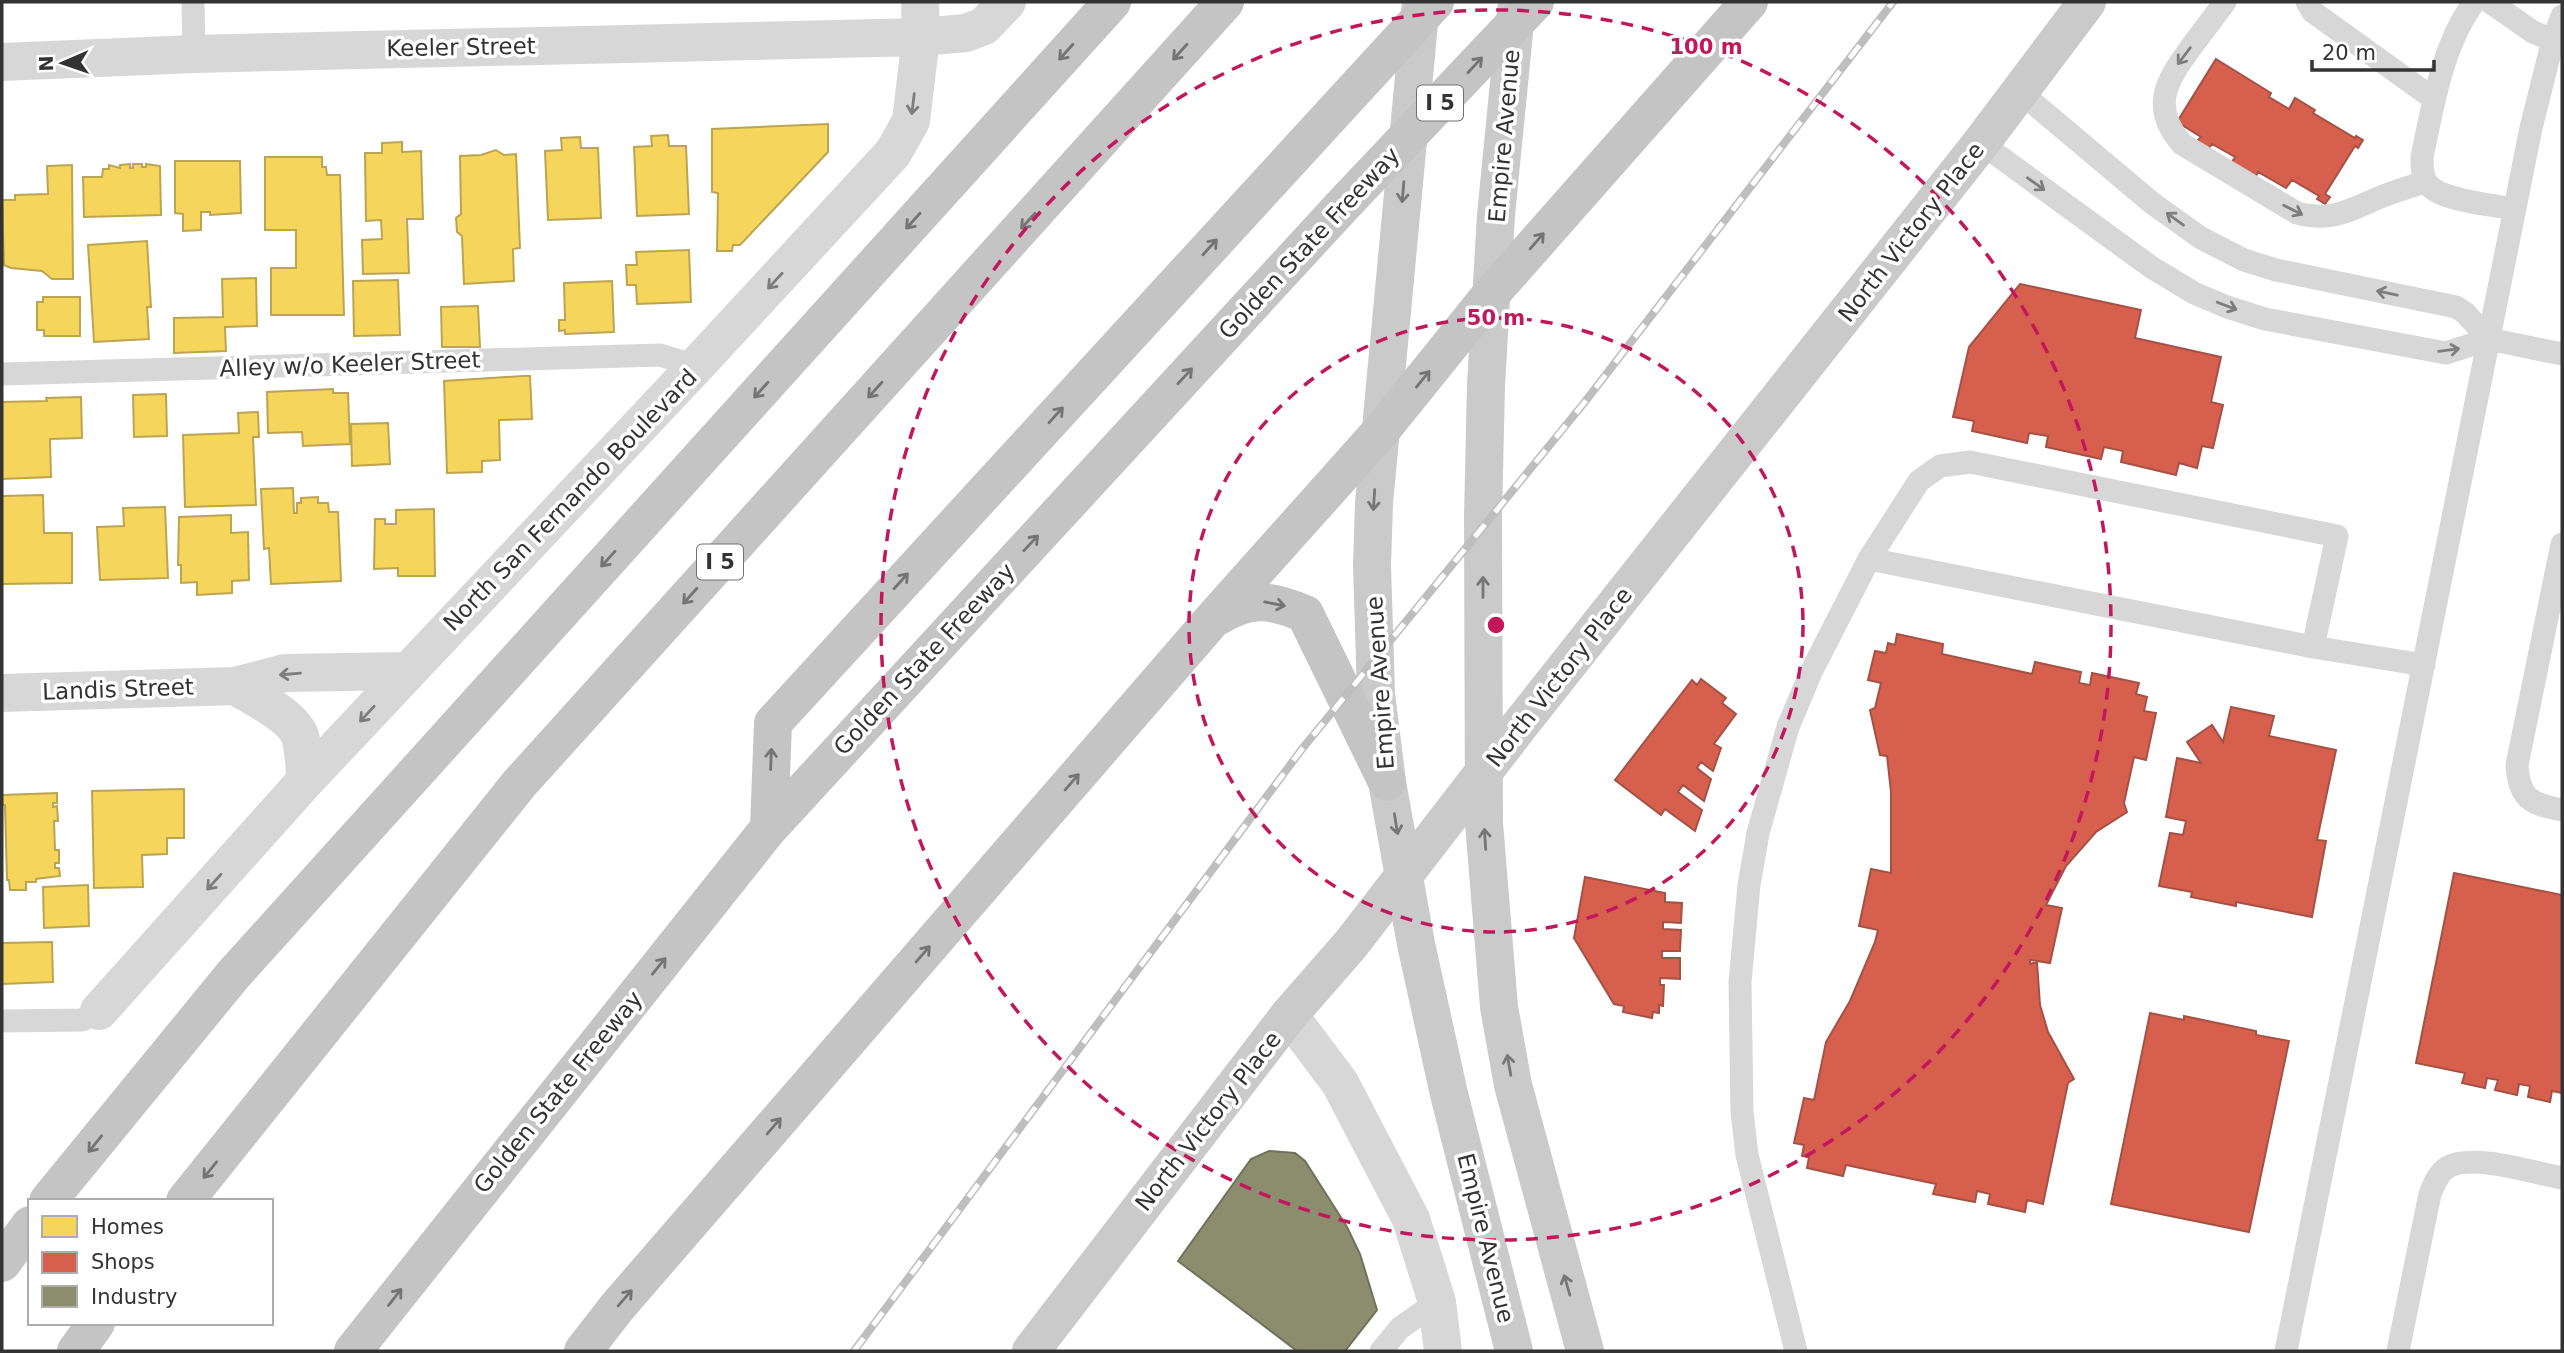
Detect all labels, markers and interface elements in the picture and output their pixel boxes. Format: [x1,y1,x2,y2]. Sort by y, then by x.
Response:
north arrow [28,28,98,98]
scale bar [2312,28,2434,72]
street label: Keeler Street [386,33,536,61]
text: 100 m [1669,35,1743,59]
text: 20 m [2322,41,2376,65]
one-way arrow [1058,43,1074,61]
one-way arrow [1172,43,1188,61]
one-way arrow [2177,47,2192,65]
street label: Empire Avenue [1483,48,1525,224]
text: N [35,55,57,72]
one-way arrow [1467,57,1484,74]
road number: I 5 [1417,86,1463,120]
one-way arrow [907,93,920,115]
street label: North Victory Place [1833,137,1989,327]
street label: Golden State Freeway [1213,142,1405,344]
one-way arrow [2026,176,2045,191]
one-way arrow [1396,180,1409,202]
one-way arrow [2282,203,2302,217]
one-way arrow [905,212,922,229]
one-way arrow [1020,212,1036,230]
one-way arrow [2166,212,2185,226]
one-way arrow [1529,233,1545,251]
one-way arrow [1201,239,1218,256]
one-way arrow [767,272,783,290]
one-way arrow [2376,286,2399,300]
one-way arrow [2216,301,2237,313]
text: 50 m [1467,306,1525,330]
one-way arrow [2437,343,2460,356]
street label: Alley w/o Keeler Street [219,346,481,382]
street label: North San Fernando Boulevard [438,364,702,636]
one-way arrow [1177,368,1194,385]
one-way arrow [1415,370,1430,388]
one-way arrow [753,381,769,399]
one-way arrow [867,381,883,399]
one-way arrow [1048,407,1065,424]
one-way arrow [1367,488,1380,511]
one-way arrow [1023,534,1039,552]
road number: I 5 [697,544,743,580]
one-way arrow [600,550,617,567]
street label: Golden State Freeway [828,558,1020,760]
one-way arrow [893,572,909,590]
one-way arrow [1476,576,1490,599]
street label: North Victory Place [1481,582,1637,772]
one-way arrow [682,587,698,605]
street label: Empire Avenue [1361,595,1399,771]
one-way arrow [1264,599,1286,612]
centre of rings [1484,613,1508,637]
one-way arrow [279,668,301,681]
street label: Landis Street [42,673,194,705]
one-way arrow [359,705,375,723]
one-way arrow [765,748,778,771]
one-way arrow [1064,773,1080,791]
one-way arrow [1390,812,1403,835]
one-way arrow [1479,828,1492,851]
one-way arrow [206,873,222,891]
one-way arrow [915,945,931,963]
one-way arrow [651,957,666,975]
street label: Golden State Freeway [468,986,648,1198]
street label: North Victory Place [1130,1026,1286,1216]
one-way arrow [1502,1054,1515,1077]
one-way arrow [766,1117,782,1135]
one-way arrow [87,1134,103,1152]
street label: Empire Avenue [1452,1151,1520,1325]
one-way arrow [202,1160,217,1178]
legend [28,1199,273,1325]
text: Homes [91,1215,164,1239]
text: Shops [91,1250,155,1274]
one-way arrow [1560,1274,1573,1296]
text: Industry [91,1285,177,1309]
one-way arrow [388,1289,403,1307]
one-way arrow [617,1289,633,1307]

